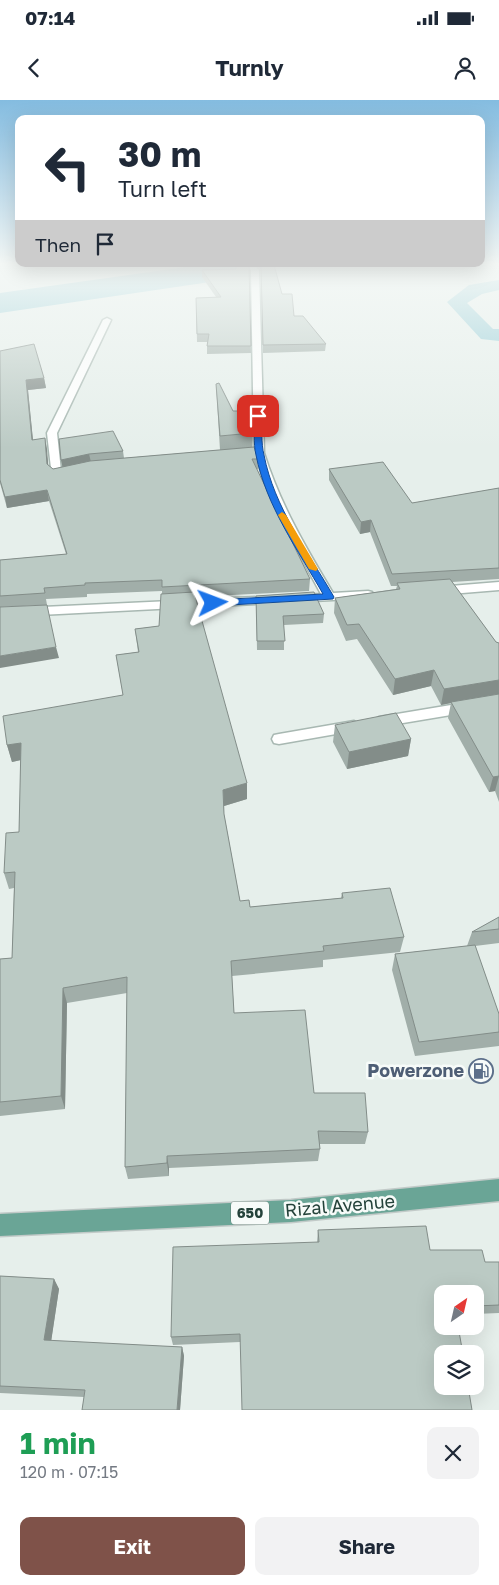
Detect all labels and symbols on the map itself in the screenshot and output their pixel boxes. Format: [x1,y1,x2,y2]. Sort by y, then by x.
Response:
pin [237,395,279,437]
position arrow [186,576,238,628]
fuel station icon: Powerzone [468,1058,494,1084]
place label: Powerzone [367,1059,464,1081]
street label: Rizal Avenue [284,1189,396,1221]
road number: 650 [231,1202,269,1224]
north arrow [434,1285,484,1335]

